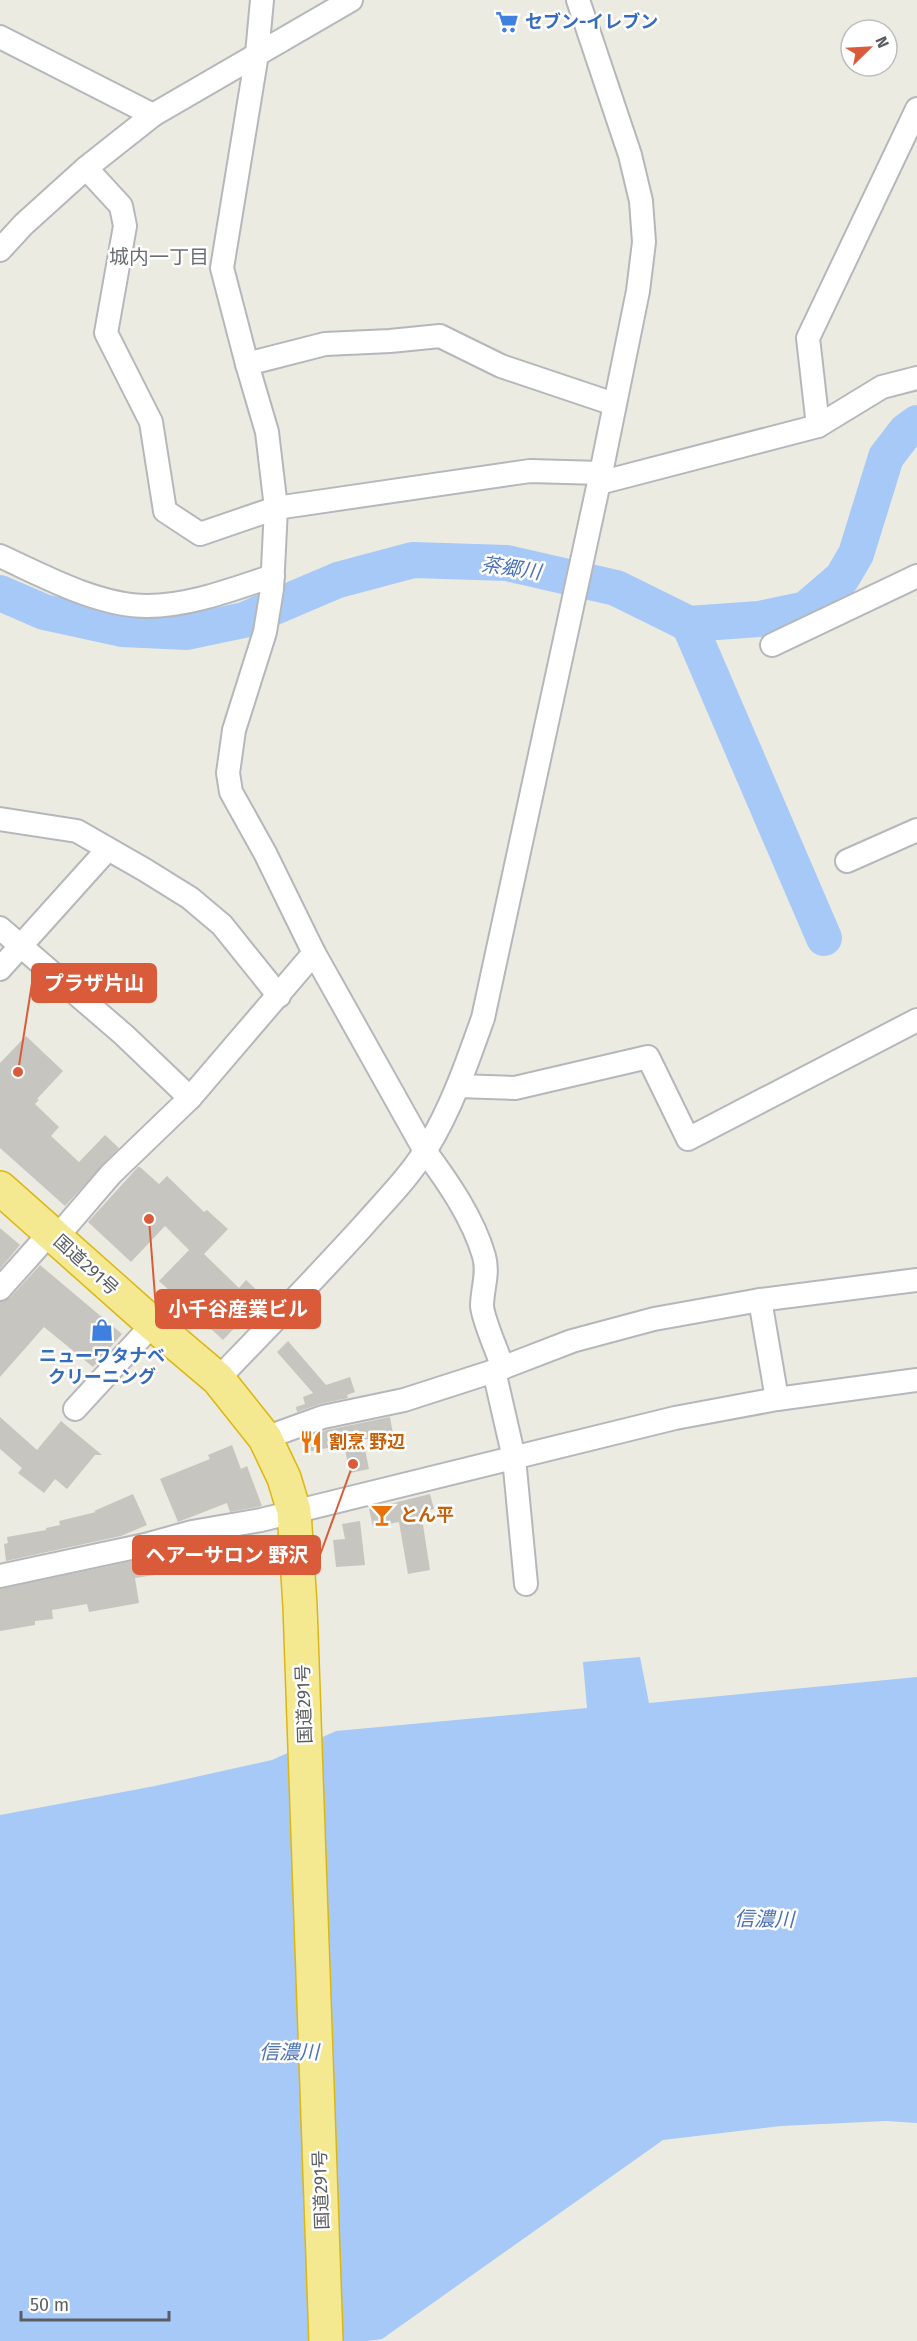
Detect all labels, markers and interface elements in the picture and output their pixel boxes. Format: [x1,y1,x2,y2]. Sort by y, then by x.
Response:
supermarket icon: セブン-イレブン [494,9,520,35]
place label: セブン-イレブン [525,11,658,33]
north arrow [839,18,899,78]
text: N [871,33,893,51]
district label: 城内一丁目 [109,245,209,269]
water label: 茶郷川 [480,552,544,584]
callout: プラザ片山 [32,964,156,1002]
text: プラザ片山 [44,971,144,995]
street label: 国道291号 [49,1230,123,1300]
callout: 小千谷産業ビル [156,1290,320,1328]
text: 小千谷産業ビル [168,1297,308,1321]
shop icon: ニューワタナベ クリーニング [89,1317,115,1343]
place label: ニューワタナベ クリーニング [39,1345,165,1388]
restaurant icon: 割烹 野辺 [298,1429,324,1455]
place label: 割烹 野辺 [329,1431,405,1453]
bar icon: とん平 [369,1502,395,1528]
place label: とん平 [400,1504,454,1526]
callout: ヘアーサロン 野沢 [133,1536,320,1574]
text: ヘアーサロン 野沢 [145,1543,309,1567]
street label: 国道291号 [292,1664,316,1744]
water label: 信濃川 [734,1906,796,1932]
water label: 信濃川 [259,2040,321,2064]
street label: 国道291号 [309,2150,333,2230]
scale bar [21,2284,170,2322]
text: 50 m [30,2294,69,2316]

